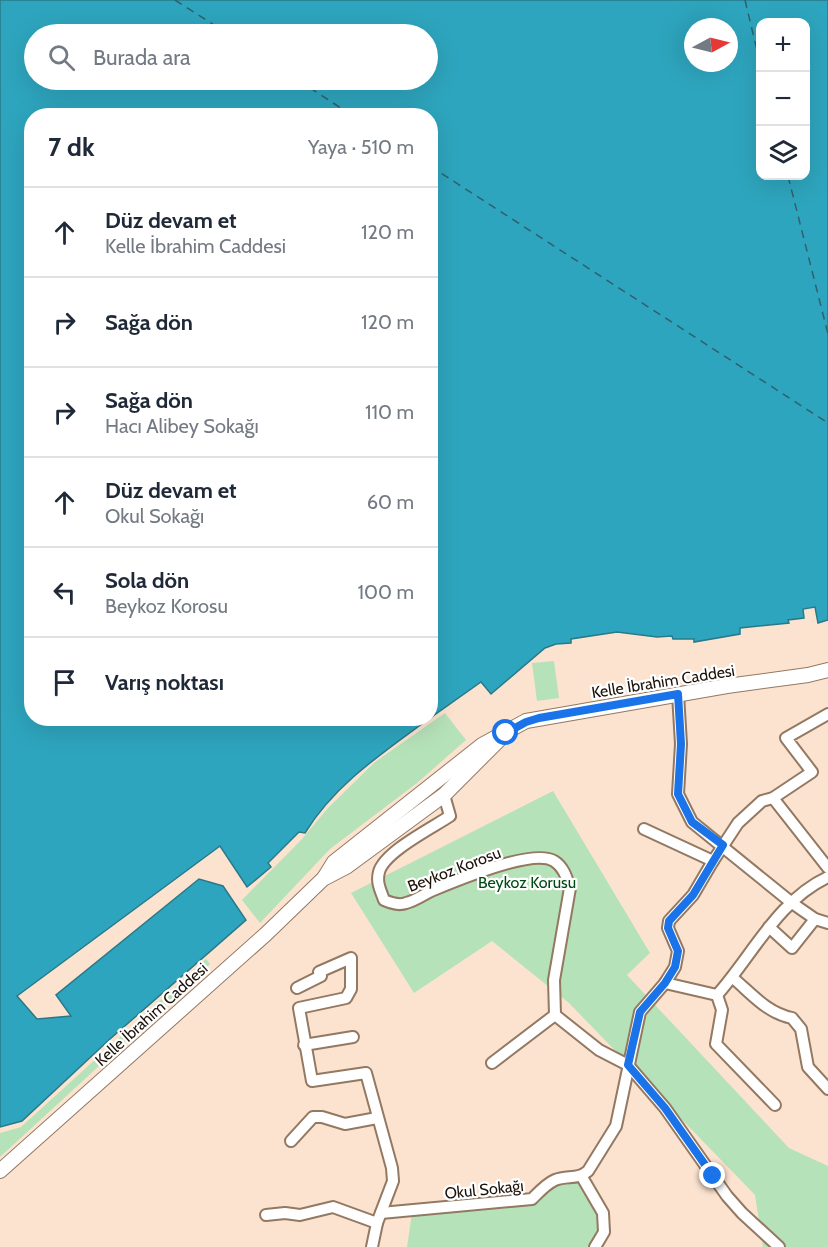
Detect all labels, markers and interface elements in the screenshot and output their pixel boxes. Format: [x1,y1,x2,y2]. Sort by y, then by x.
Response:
north arrow [684,18,738,72]
map controls [756,18,810,180]
button: + [756,18,810,72]
search box [24,24,438,90]
icon: search [45,41,78,74]
text: Burada ara [93,44,191,71]
button: − [756,72,810,126]
button: layers [756,126,810,180]
text: 7 dk [48,131,95,163]
text: Yaya · 510 m [308,135,414,159]
text: Düz devam et [105,207,237,234]
icon: ahead [48,216,81,249]
text: 120 m [361,220,414,244]
text: Kelle İbrahim Caddesi [105,234,286,258]
icon: right [48,306,81,339]
text: Sağa dön [105,309,193,336]
text: 120 m [361,310,414,334]
text: Sağa dön [105,387,193,414]
icon: right [48,396,81,429]
text: 110 m [365,400,414,424]
text: Hacı Alibey Sokağı [105,414,259,438]
text: Düz devam et [105,477,237,504]
icon: ahead [48,486,81,519]
text: 60 m [367,490,414,514]
text: Okul Sokağı [105,504,204,528]
text: Sola dön [105,567,189,594]
icon: left [48,576,81,609]
text: 100 m [358,580,414,604]
text: Beykoz Korosu [105,594,228,618]
street label: Kelle İbrahim Caddesi [590,661,736,702]
icon: arrive [48,666,81,699]
text: Varış noktası [105,669,224,696]
route start [492,719,518,745]
street label: Beykoz Korosu [405,843,503,896]
park label: Beykoz Korusu [478,873,576,892]
street label: Kelle İbrahim Caddesi [91,959,211,1070]
route end [699,1162,725,1188]
street label: Okul Sokağı [444,1176,525,1203]

